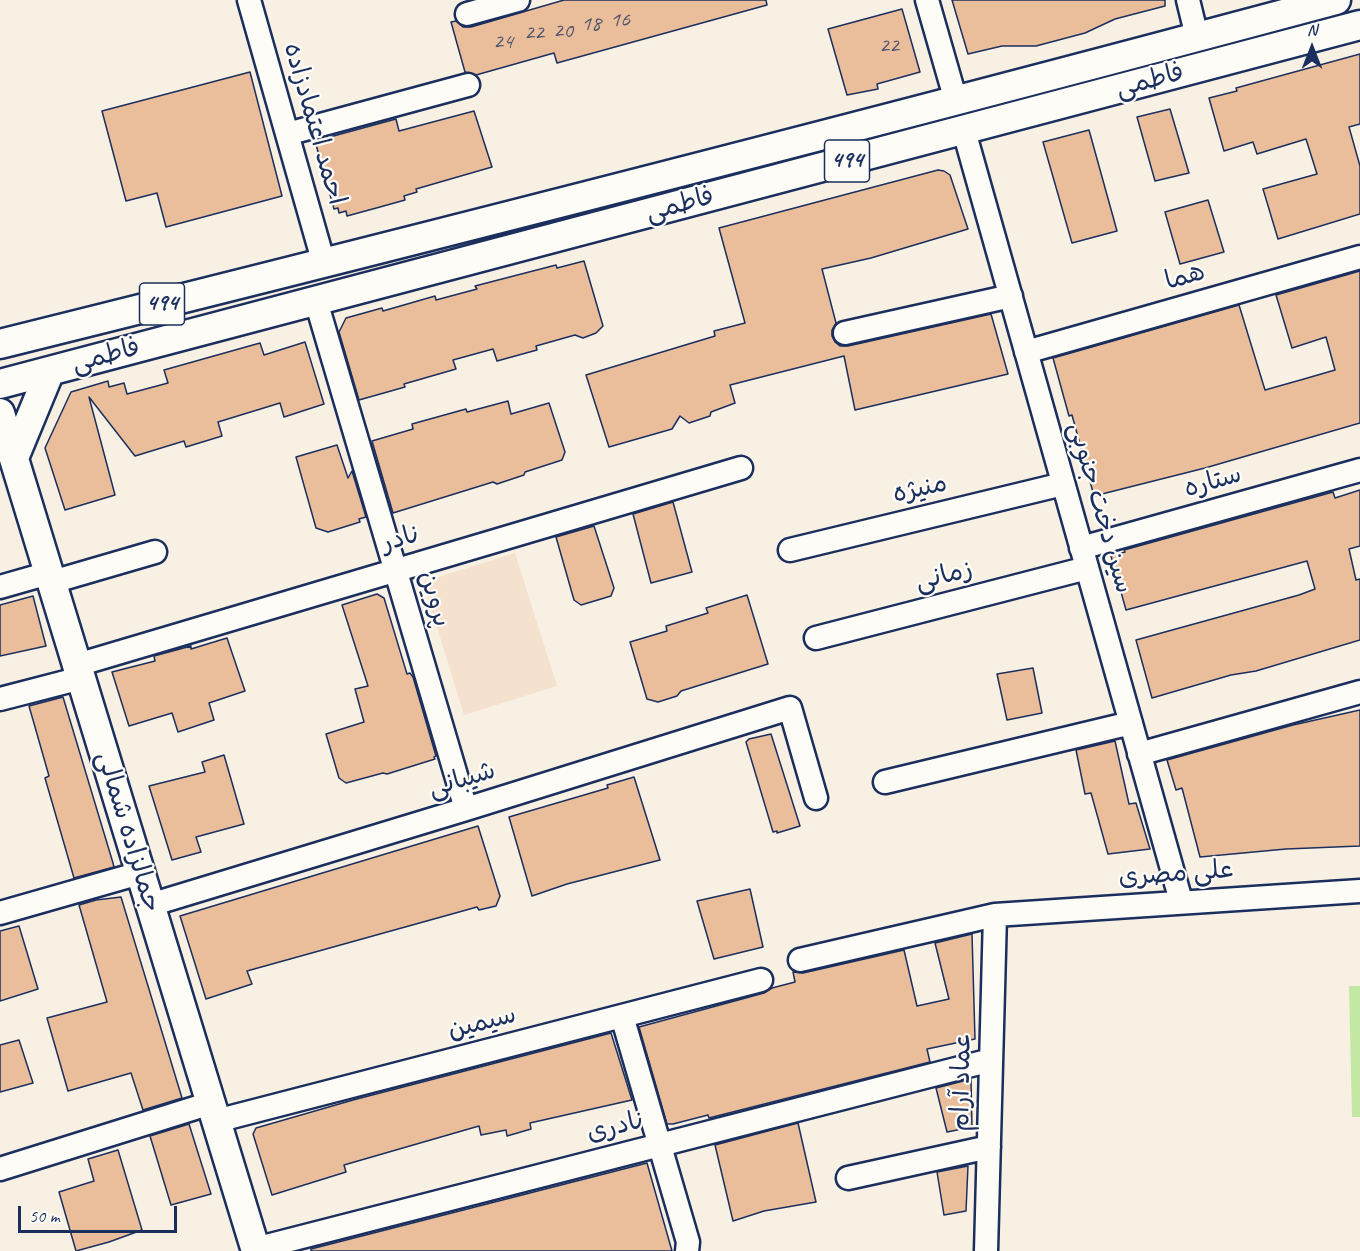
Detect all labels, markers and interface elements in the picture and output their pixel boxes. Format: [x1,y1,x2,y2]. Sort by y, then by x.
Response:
house number: 16 [610,7,630,33]
house number: 18 [581,11,601,37]
house number: 20 [553,18,573,44]
north arrow [1282,18,1342,78]
house number: 22 [524,20,544,46]
text: N [1307,20,1317,40]
house number: 24 [493,29,513,55]
house number: 22 [879,33,899,59]
street label: احمد اعتمادزاده [276,39,352,209]
street label: فاطمی [1113,57,1187,105]
road number: 494 [824,140,870,182]
street label: فاطمی [643,181,717,229]
street label: هما [1161,256,1209,298]
road number: 494 [140,283,184,325]
street label: فاطمی [69,332,143,380]
street label: سین دخت جنوبی [1061,419,1139,597]
street label: ستاره [1181,459,1245,505]
street label: منیژه [890,468,950,510]
street label: نادر [378,518,424,560]
street label: زمانی [912,554,976,598]
street label: پروین [411,567,457,631]
street label: جمالزاده شمالی [89,748,167,916]
street label: شیبانی [425,755,499,805]
street label: علی مصری [1117,854,1235,894]
street label: سیمین [445,999,519,1047]
street label: عماد آرام [946,1032,978,1132]
street label: نادری [584,1105,648,1149]
scale bar [21,1194,180,1232]
text: 50 m [29,1205,60,1227]

